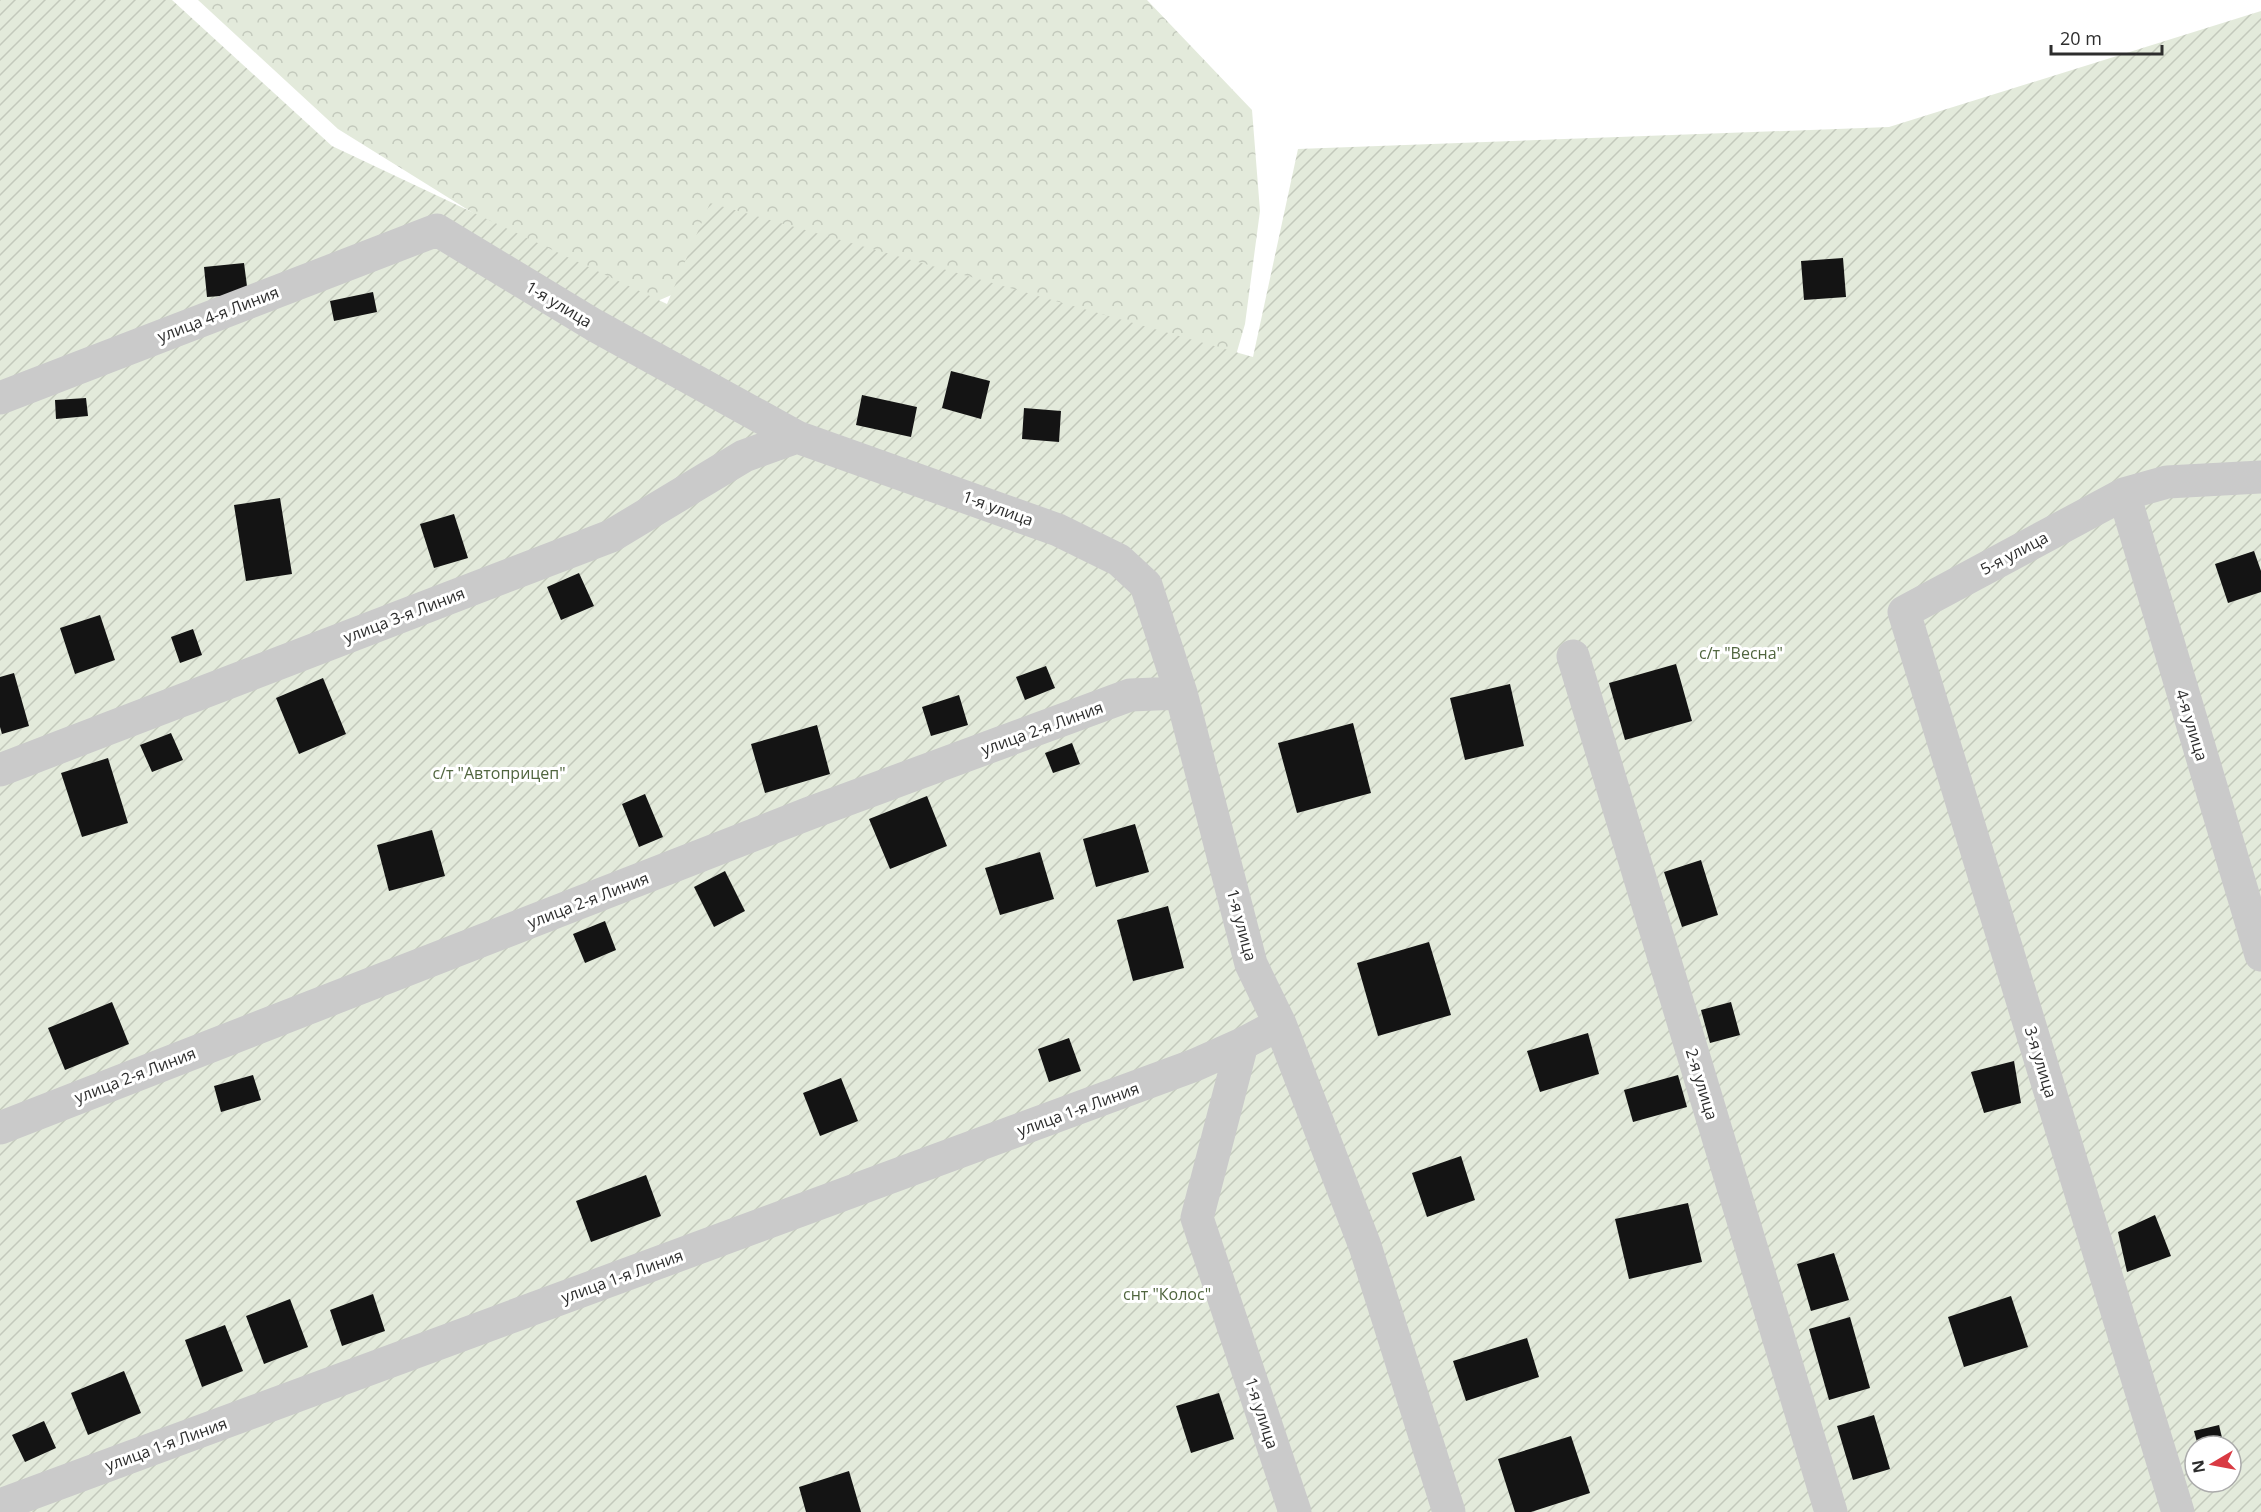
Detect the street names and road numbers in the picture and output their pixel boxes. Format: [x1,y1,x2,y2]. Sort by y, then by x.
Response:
street label: 1-я улица [522,276,596,332]
street label: улица 4-я Линия [154,281,282,347]
street label: 1-я улица [960,485,1036,531]
street label: 5-я улица [1976,526,2052,580]
street label: улица 3-я Линия [340,582,468,648]
street label: 4-я улица [2171,687,2213,763]
street label: улица 2-я Линия [978,696,1106,760]
street label: улица 2-я Линия [524,867,652,933]
street label: 1-я улица [1222,887,1262,963]
street label: 3-я улица [2020,1024,2062,1100]
street label: улица 2-я Линия [71,1042,199,1108]
street label: 2-я улица [1681,1046,1723,1122]
street label: улица 1-я Линия [1014,1077,1142,1141]
street label: улица 1-я Линия [558,1244,686,1308]
street label: 1-я улица [1240,1375,1284,1451]
street label: улица 1-я Линия [102,1412,230,1476]

